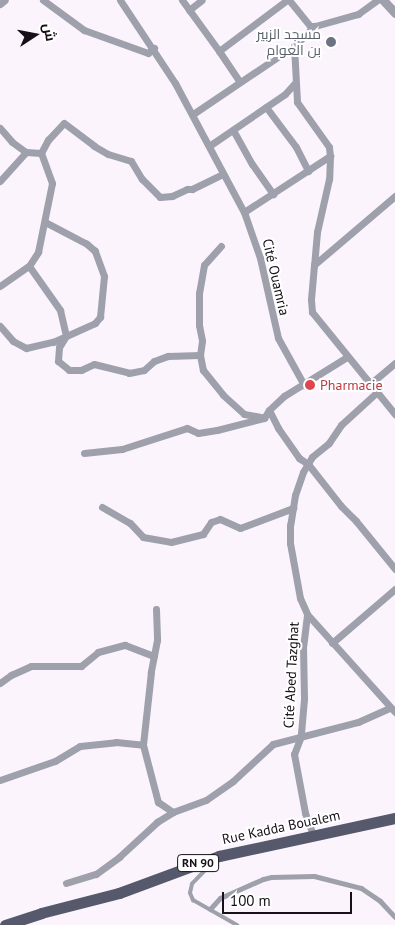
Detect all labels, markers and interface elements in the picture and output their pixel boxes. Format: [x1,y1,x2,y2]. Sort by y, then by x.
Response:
north arrow [10,10,60,60]
text: ش [39,22,60,43]
place label: مسجد الزبير بن العوام [256,26,321,58]
marker: مسجد الزبير بن العوام [325,36,337,48]
street label: Cité Ouamria [259,237,293,317]
place label: Pharmacie [320,377,383,393]
marker: Pharmacie [304,379,316,391]
street label: Cité Abed Tazghat [280,621,302,729]
street label: Rue Kadda Boualem [220,806,342,848]
road number: RN 90 [177,854,219,872]
scale bar [225,882,355,914]
text: 100 m [230,891,271,910]

